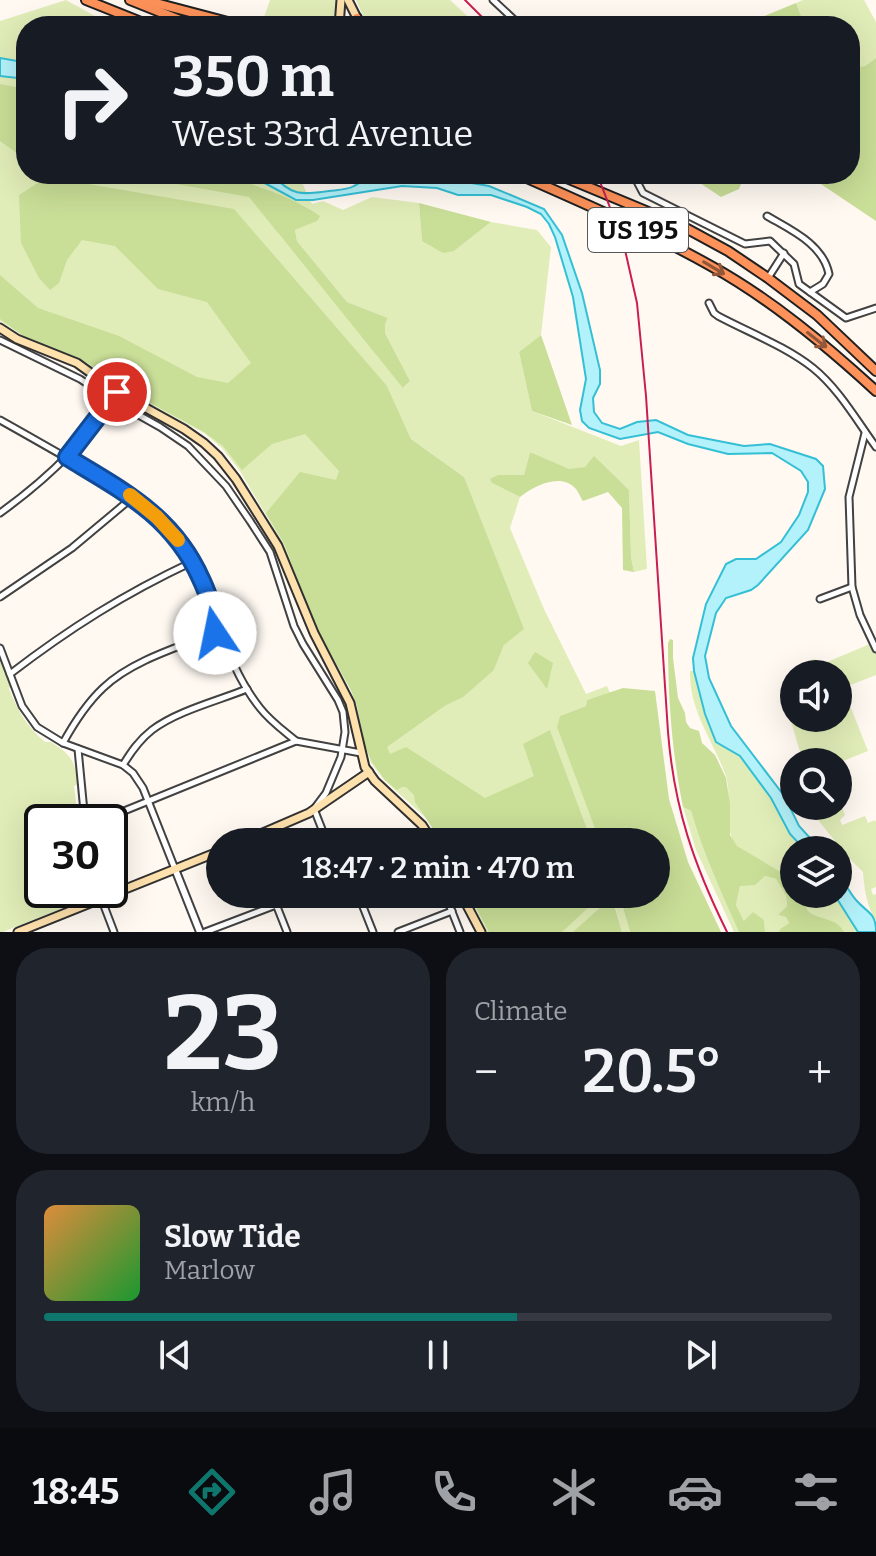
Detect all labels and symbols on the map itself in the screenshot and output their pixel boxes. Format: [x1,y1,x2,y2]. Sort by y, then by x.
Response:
road number: US 195 [588,208,688,252]
one-way arrow [702,261,725,277]
one-way arrow [806,332,827,349]
pin [83,358,151,426]
position arrow [173,591,257,675]
speed limit sign: 30 [24,804,128,908]

